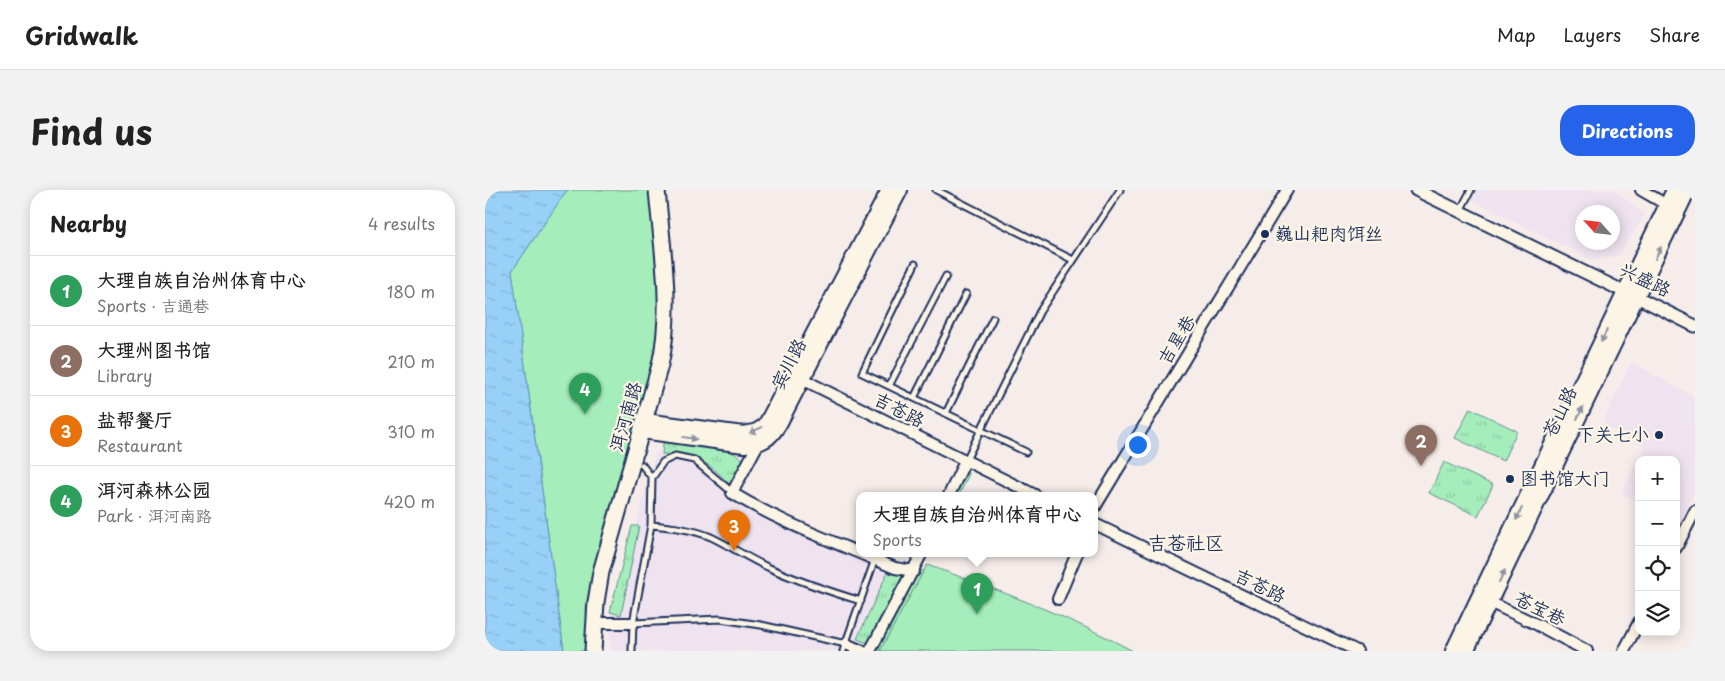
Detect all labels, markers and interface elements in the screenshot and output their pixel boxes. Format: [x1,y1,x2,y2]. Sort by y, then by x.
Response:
text: Gridwalk [25,17,138,53]
text: Map [1497,21,1536,48]
text: Layers [1564,21,1621,48]
text: Share [1649,21,1700,48]
text: Find us [30,104,152,157]
button: Directions [1560,105,1695,156]
north arrow [1575,205,1620,250]
text: Nearby [50,207,127,239]
text: 4 results [368,211,435,235]
place label: 巍山耙肉饵丝 [1275,219,1383,246]
marker: 巍山耙肉饵丝 [1259,228,1271,240]
one-way arrow [1654,246,1662,260]
street label: 兴盛路 [1615,255,1676,303]
text: 大理自族自治州体育中心 [97,265,306,293]
text: 1 [62,279,70,303]
text: 180 m [387,279,435,303]
text: Sports · 吉通巷 [97,293,209,317]
street label: 吉星巷 [1150,309,1201,369]
one-way arrow [1600,329,1608,343]
street label: 宾川路 [763,333,812,394]
text: 大理州图书馆 [97,335,211,363]
text: 2 [60,349,72,373]
text: 210 m [387,349,435,373]
text: Library [97,363,152,387]
pin: 4 [569,373,601,414]
street label: 洱河南路 [602,378,647,455]
street label: 苍山路 [1535,381,1583,442]
street label: 吉苍路 [869,384,930,433]
text: 盐帮餐厅 [97,405,173,433]
one-way arrow [1577,406,1585,420]
text: 3 [61,419,71,443]
text: 310 m [387,419,435,443]
place label: 下关七小 [1577,420,1649,447]
pin: 2 [1405,425,1437,466]
one-way arrow [749,427,763,435]
marker: 下关七小 [1653,429,1665,441]
your location [1125,432,1151,458]
text: Restaurant [97,433,183,457]
one-way arrow [682,435,698,443]
map controls [1635,456,1680,636]
button: + [1635,456,1680,501]
place label: 图书馆大门 [1520,464,1610,491]
marker: 图书馆大门 [1504,473,1516,485]
text: 洱河森林公园 [97,475,211,503]
text: 4 [61,489,71,513]
text: 420 m [384,489,435,513]
popup [856,492,1098,557]
text: 大理自族自治州体育中心 [872,499,1082,527]
button: − [1635,501,1680,546]
text: Park · 洱河南路 [97,503,212,527]
one-way arrow [1515,507,1523,521]
pin: 3 [718,510,750,551]
text: Sports [872,527,922,551]
district label: 吉苍社区 [1148,528,1224,556]
button: locate [1635,546,1680,591]
street label: 吉苍路 [1230,561,1291,609]
one-way arrow [1498,568,1507,583]
pin: 1 [961,573,993,614]
street label: 苍宝巷 [1510,584,1571,632]
button: layers [1635,591,1680,636]

